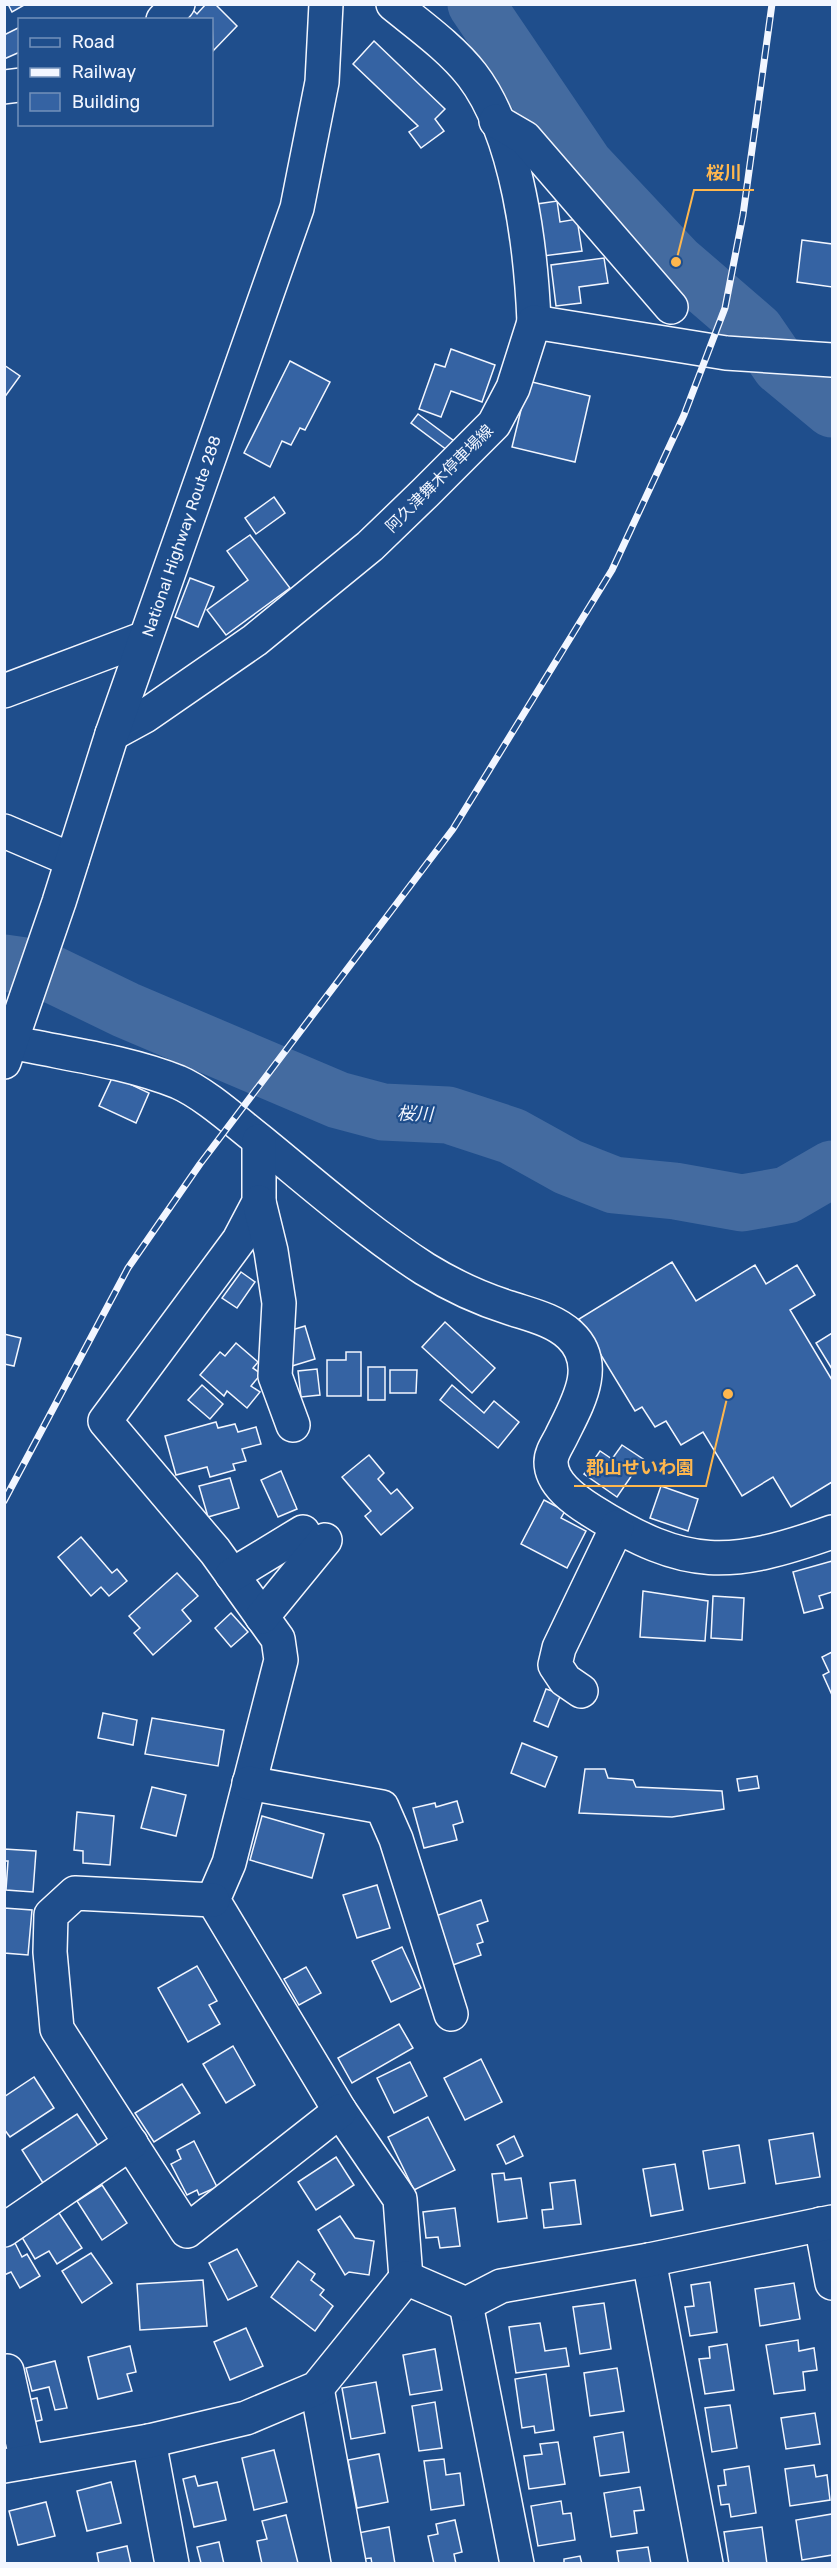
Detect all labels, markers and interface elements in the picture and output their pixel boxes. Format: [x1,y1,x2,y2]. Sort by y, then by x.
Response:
legend [18,18,213,126]
text: Road [72,31,115,53]
text: Railway [72,61,136,83]
text: Building [72,91,140,113]
callout: 桜川 [694,154,754,190]
text: 桜川 [706,162,742,184]
street label: 阿久津舞木停車場線 [382,421,497,536]
street label: National Highway Route 288 [138,433,225,639]
water label: 桜川 [397,1102,435,1126]
callout: 郡山せいわ園 [574,1450,706,1486]
text: 郡山せいわ園 [586,1457,694,1479]

